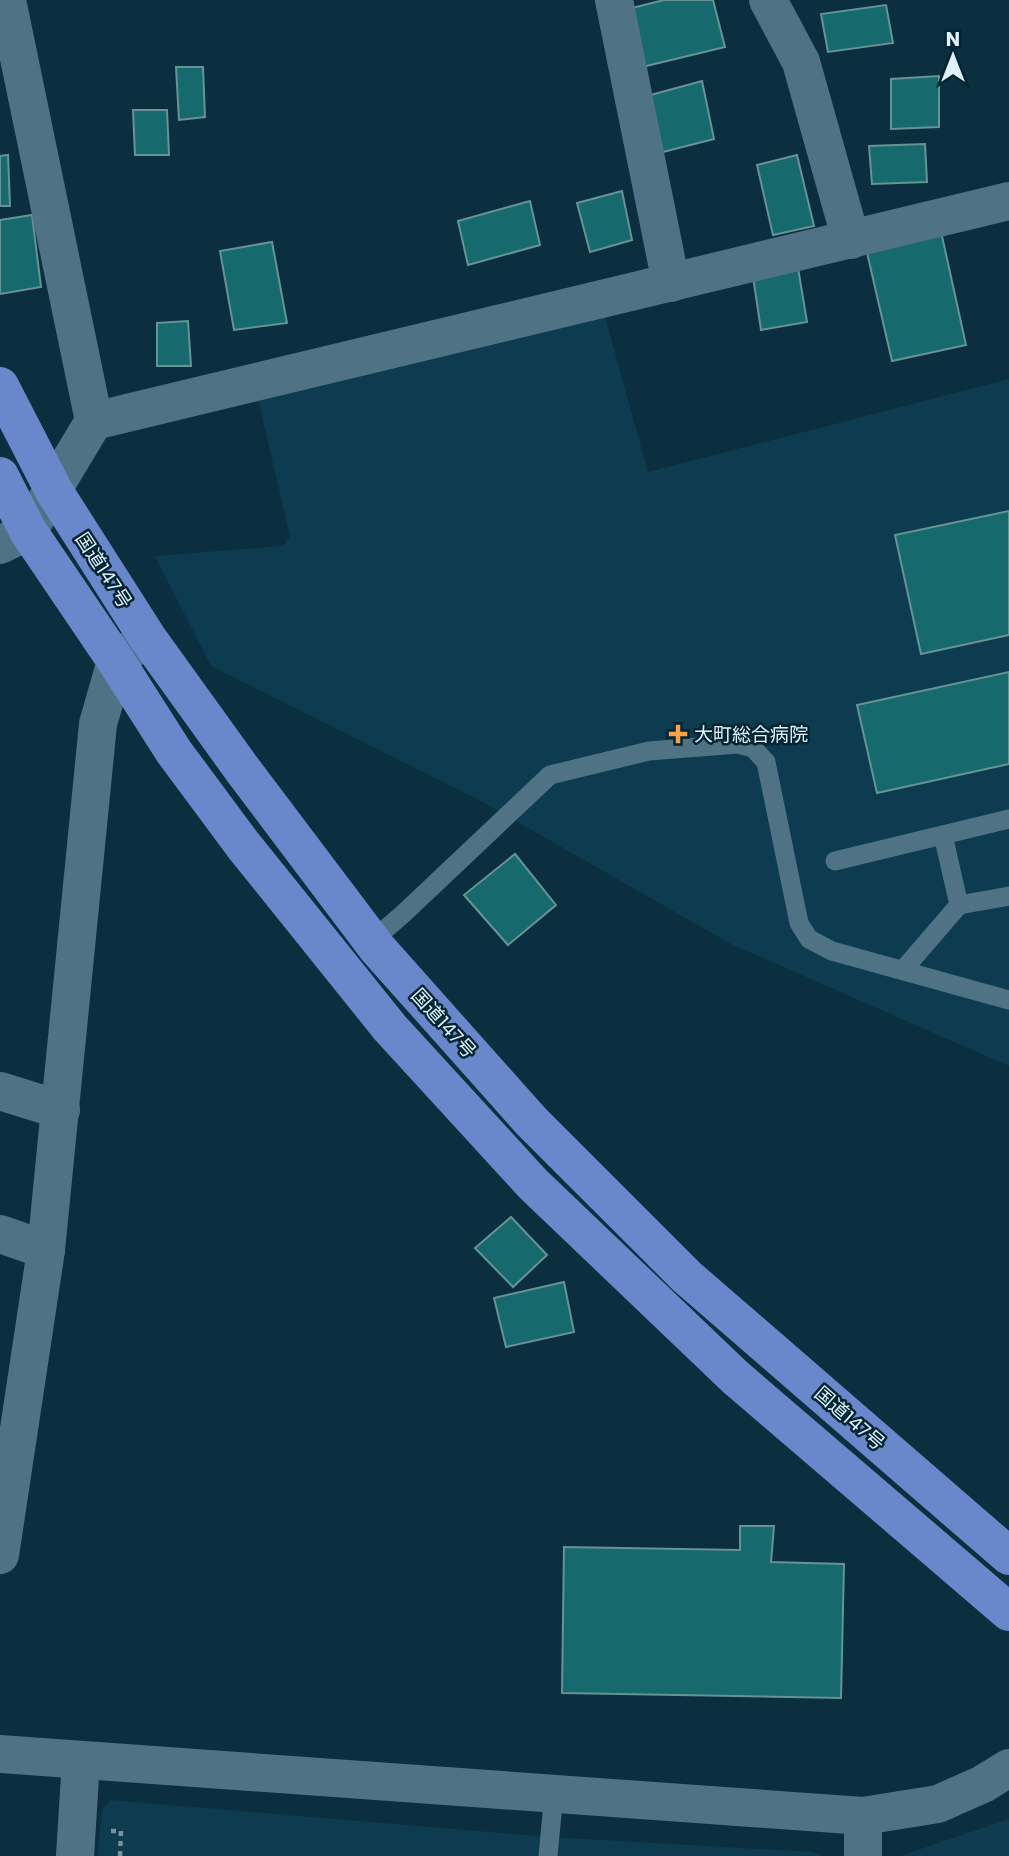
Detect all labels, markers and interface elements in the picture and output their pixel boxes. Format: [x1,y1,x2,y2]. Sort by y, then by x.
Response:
north arrow [918,21,988,91]
text: N [946,26,960,53]
street label: 国道147号 [69,527,138,613]
place label: 大町総合病院 [694,721,808,748]
marker: 大町総合病院 [668,724,688,744]
street label: 国道147号 [405,983,482,1064]
street label: 国道147号 [809,1380,891,1457]

